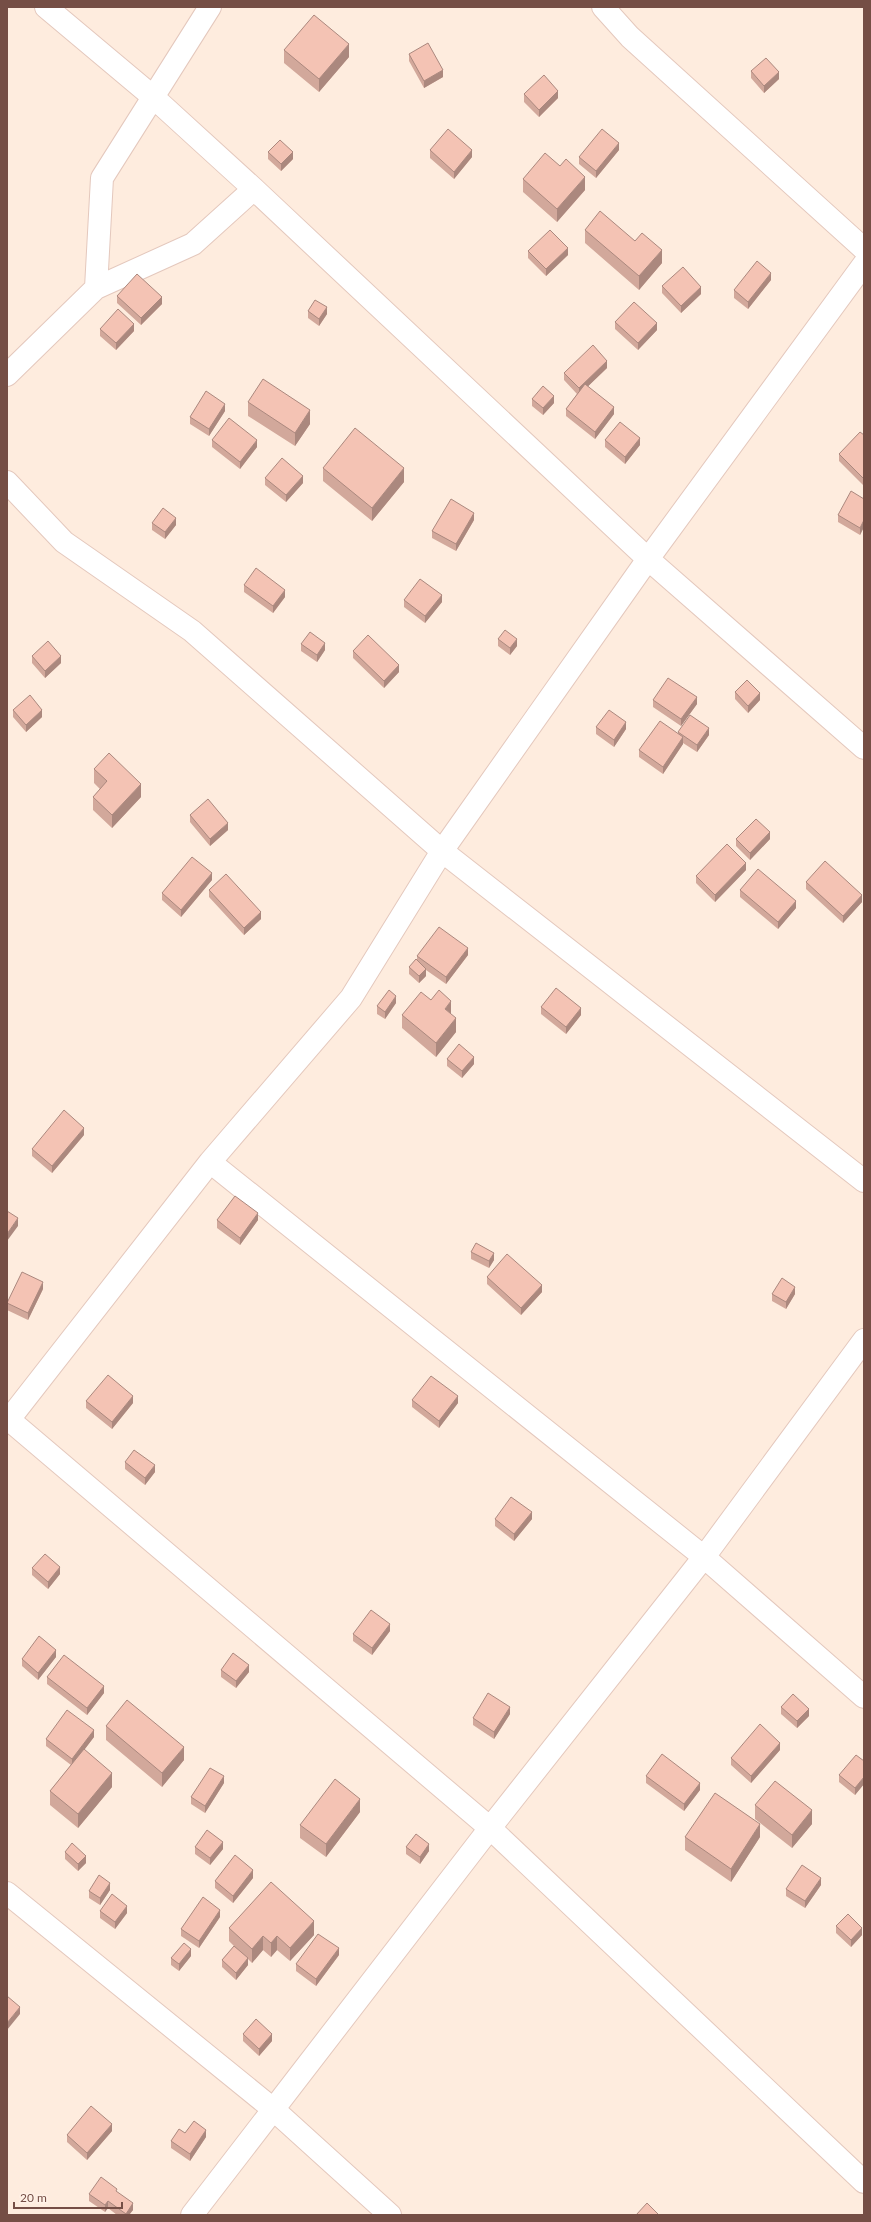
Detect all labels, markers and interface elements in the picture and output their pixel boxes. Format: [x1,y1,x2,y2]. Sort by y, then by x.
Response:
scale bar [14,2184,122,2210]
text: 20 m [20,2190,47,2205]

